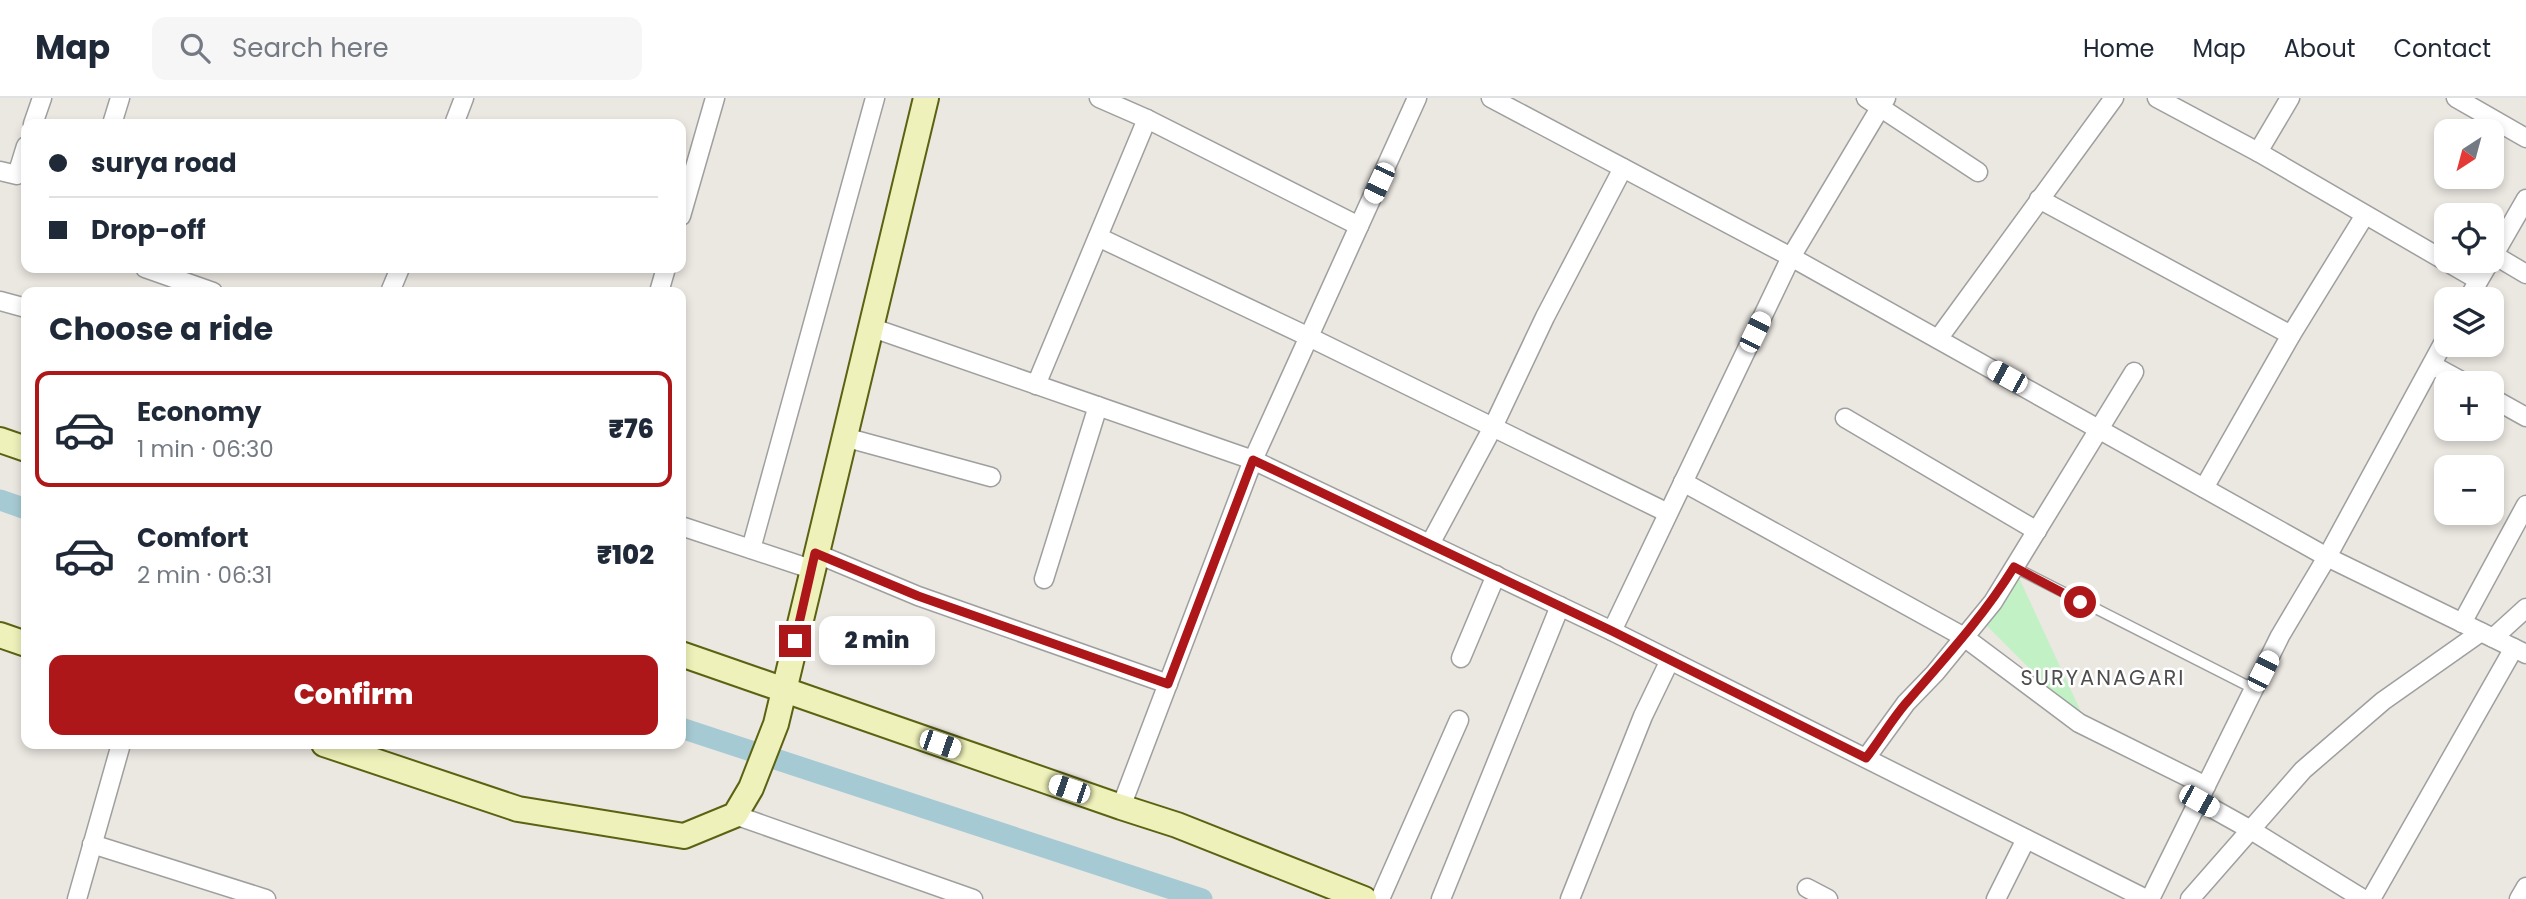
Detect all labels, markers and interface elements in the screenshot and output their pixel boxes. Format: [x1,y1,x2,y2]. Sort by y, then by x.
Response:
search box [152,17,642,80]
text: Map [35,24,110,71]
icon: search [176,29,214,67]
text: Search here [232,30,389,66]
text: Home [2083,32,2155,65]
text: Map [2193,32,2246,65]
text: About [2284,32,2355,65]
text: Contact [2393,32,2491,65]
north arrow [2434,119,2504,189]
map controls [2434,119,2504,525]
text: surya road [91,145,237,181]
car [1361,160,1398,206]
button: locate [2434,203,2504,273]
text: Drop-off [91,212,206,248]
button: layers [2434,287,2504,357]
text: Choose a ride [49,306,273,351]
car [1737,309,1774,355]
car [1984,358,2031,396]
button: + [2434,371,2504,441]
text: Economy [137,394,261,430]
icon: car [53,398,116,461]
text: ₹76 [609,411,654,447]
text: 1 min · 06:30 [137,433,274,465]
button: − [2434,455,2504,525]
text: Comfort [137,520,249,556]
icon: car [53,524,116,587]
text: ₹102 [597,537,654,573]
text: 2 min · 06:31 [137,559,272,591]
route start [2064,586,2096,618]
callout: 2 min [820,616,935,666]
text: 2 min [845,624,909,656]
route end [779,625,811,657]
car [2245,648,2282,694]
button: Confirm [49,655,658,735]
district label: SURYANAGARI [2020,663,2186,692]
car [917,727,964,761]
car [1046,772,1093,806]
car [2176,782,2223,820]

